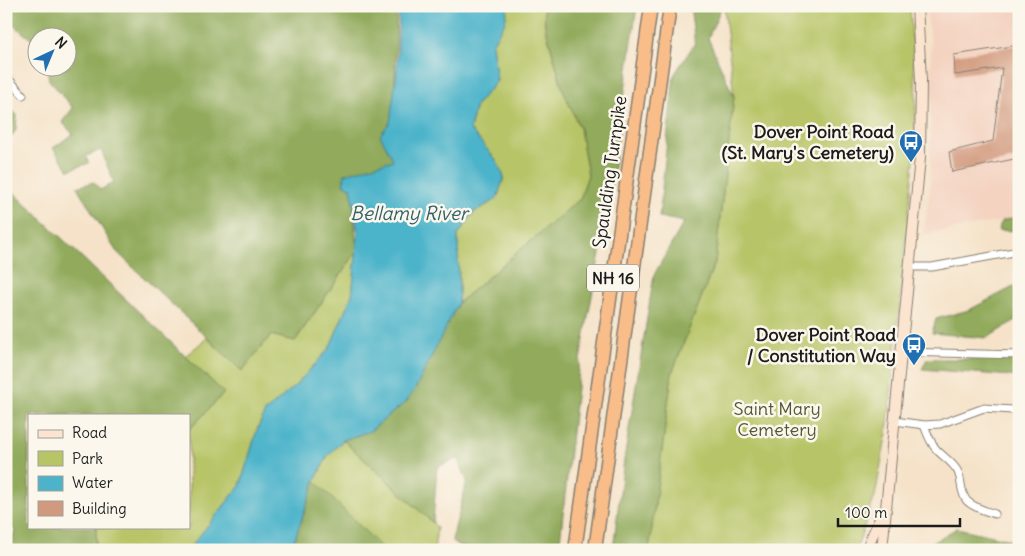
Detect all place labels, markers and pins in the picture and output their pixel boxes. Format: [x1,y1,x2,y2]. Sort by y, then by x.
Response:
place label: Dover Point Road (St. Mary's Cemetery) [722,120,894,164]
bus stop icon: Dover Point Road (St. Mary's Cemetery) [898,129,924,163]
place label: Dover Point Road / Constitution Way [747,323,896,367]
bus stop icon: Dover Point Road / Constitution Way [901,332,927,366]

